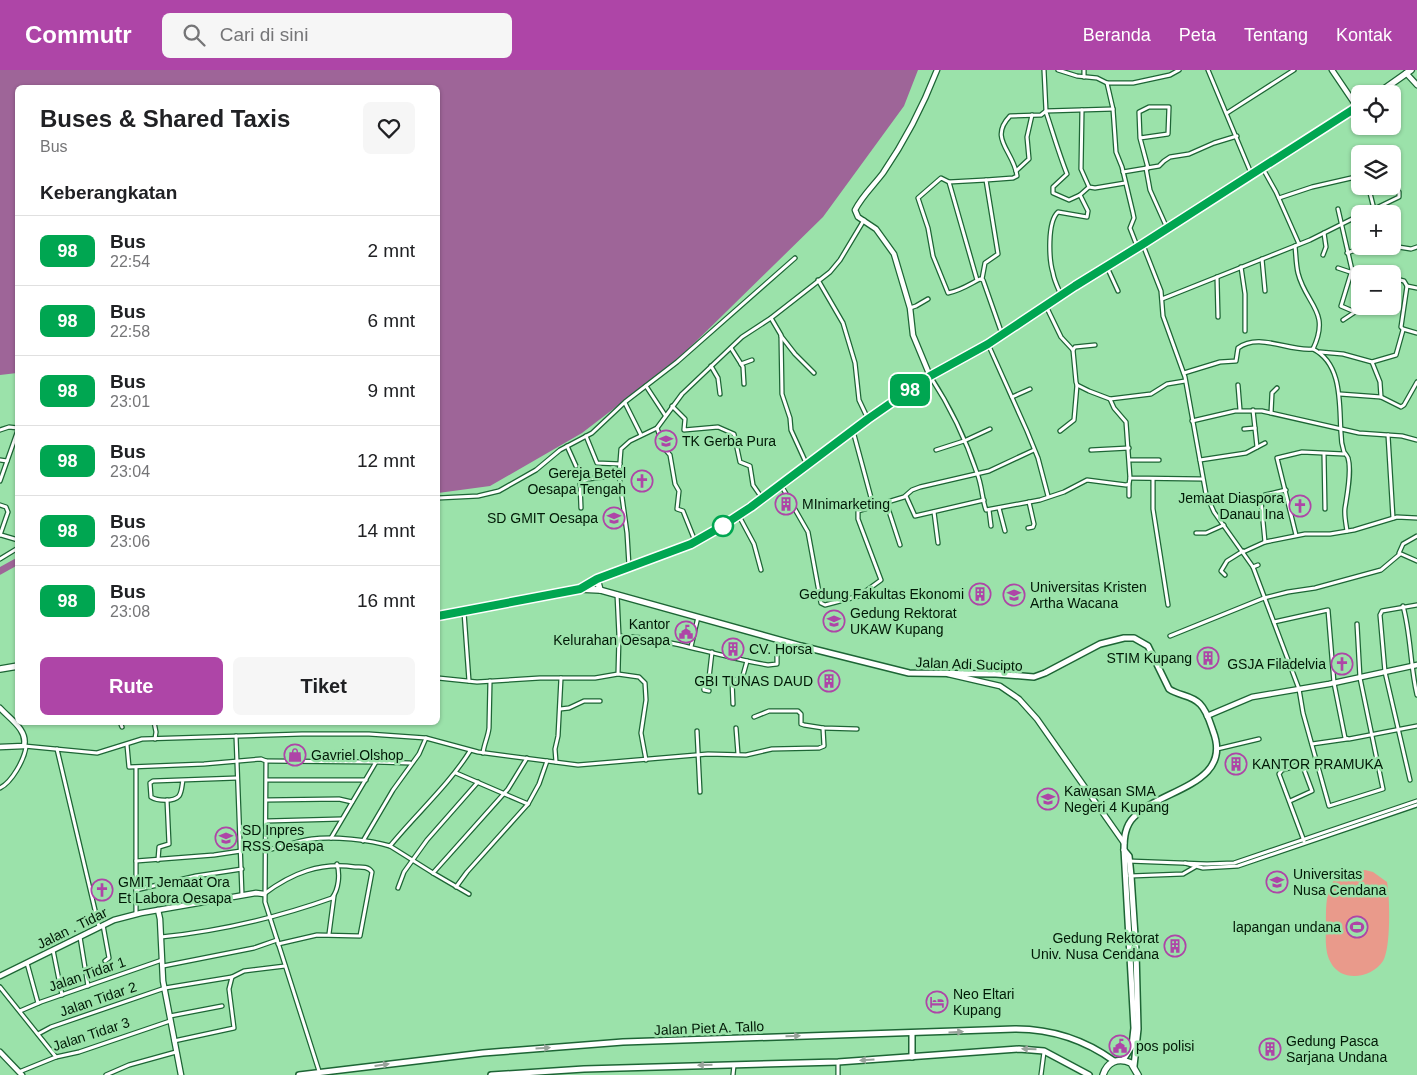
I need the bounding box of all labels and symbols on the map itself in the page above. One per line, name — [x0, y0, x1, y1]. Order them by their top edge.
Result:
line badge: 98 — [888, 374, 932, 406]
school or university icon: TK Gerba Pura — [654, 429, 678, 453]
place label: TK Gerba Pura — [682, 433, 776, 449]
place label: Gereja Betel Oesapa Tengah — [527, 465, 626, 497]
church icon: Gereja Betel Oesapa Tengah — [630, 469, 654, 493]
place label: Jemaat Diaspora Danau Ina — [1178, 490, 1284, 522]
building icon: MInimarketing — [774, 492, 798, 516]
church icon: Jemaat Diaspora Danau Ina — [1288, 494, 1312, 518]
place label: MInimarketing — [802, 496, 890, 512]
school or university icon: SD GMIT Oesapa — [602, 506, 626, 530]
place label: SD GMIT Oesapa — [487, 510, 598, 526]
unlabelled marker — [712, 515, 734, 537]
place label: Universitas Kristen Artha Wacana — [1030, 579, 1147, 611]
building icon: Gedung Fakultas Ekonomi — [968, 582, 992, 606]
school or university icon: Universitas Kristen Artha Wacana — [1002, 583, 1026, 607]
place label: Gedung Fakultas Ekonomi — [799, 586, 964, 602]
place label: Gedung Rektorat UKAW Kupang — [850, 605, 957, 637]
school or university icon: Gedung Rektorat UKAW Kupang — [822, 609, 846, 633]
place label: Kantor Kelurahan Oesapa — [553, 616, 670, 648]
public building icon: Kantor Kelurahan Oesapa — [674, 620, 698, 644]
building icon: CV. Horsa — [721, 637, 745, 661]
place label: CV. Horsa — [749, 641, 813, 657]
building icon: STIM Kupang — [1196, 646, 1220, 670]
place label: STIM Kupang — [1106, 650, 1192, 666]
church icon: GSJA Filadelvia — [1330, 652, 1354, 676]
street label: Jalan Adi Sucipto — [915, 654, 1023, 674]
place label: GSJA Filadelvia — [1227, 656, 1326, 672]
building icon: GBI TUNAS DAUD — [817, 669, 841, 693]
place label: GBI TUNAS DAUD — [694, 673, 813, 689]
shop icon: Gavriel Olshop — [283, 743, 307, 767]
place label: Gavriel Olshop — [311, 747, 404, 763]
building icon: KANTOR PRAMUKA — [1224, 752, 1248, 776]
place label: KANTOR PRAMUKA — [1252, 756, 1384, 772]
place label: Kawasan SMA Negeri 4 Kupang — [1064, 783, 1169, 815]
school or university icon: Kawasan SMA Negeri 4 Kupang — [1036, 787, 1060, 811]
place label: SD Inpres RSS Oesapa — [242, 822, 324, 854]
school or university icon: SD Inpres RSS Oesapa — [214, 826, 238, 850]
place label: Universitas Nusa Cendana — [1293, 866, 1387, 898]
school or university icon: Universitas Nusa Cendana — [1265, 870, 1289, 894]
place label: GMIT Jemaat Ora Et Labora Oesapa — [118, 874, 232, 906]
church icon: GMIT Jemaat Ora Et Labora Oesapa — [90, 878, 114, 902]
street label: Jalan . Tidar — [34, 904, 110, 952]
sports icon: lapangan undana — [1345, 915, 1369, 939]
place label: lapangan undana — [1233, 919, 1341, 935]
place label: Gedung Rektorat Univ. Nusa Cendana — [1031, 930, 1159, 962]
building icon: Gedung Rektorat Univ. Nusa Cendana — [1163, 934, 1187, 958]
street label: Jalan Tidar 1 — [46, 953, 128, 995]
street label: Jalan Tidar 2 — [57, 978, 139, 1020]
place label: Neo Eltari Kupang — [953, 986, 1014, 1018]
hotel icon: Neo Eltari Kupang — [925, 990, 949, 1014]
street label: Jalan Tidar 3 — [50, 1014, 132, 1054]
street label: Jalan Piet A. Tallo — [654, 1018, 765, 1038]
one-way arrow — [948, 1027, 964, 1035]
one-way arrow — [785, 1032, 801, 1040]
place label: Gedung Pasca Sarjana Undana — [1286, 1033, 1387, 1065]
public building icon: pos polisi — [1108, 1034, 1132, 1058]
building icon: Gedung Pasca Sarjana Undana — [1258, 1037, 1282, 1061]
place label: pos polisi — [1136, 1038, 1194, 1054]
one-way arrow — [536, 1044, 552, 1052]
one-way arrow — [1021, 1045, 1037, 1053]
one-way arrow — [859, 1057, 875, 1065]
one-way arrow — [374, 1061, 390, 1069]
one-way arrow — [697, 1061, 713, 1069]

